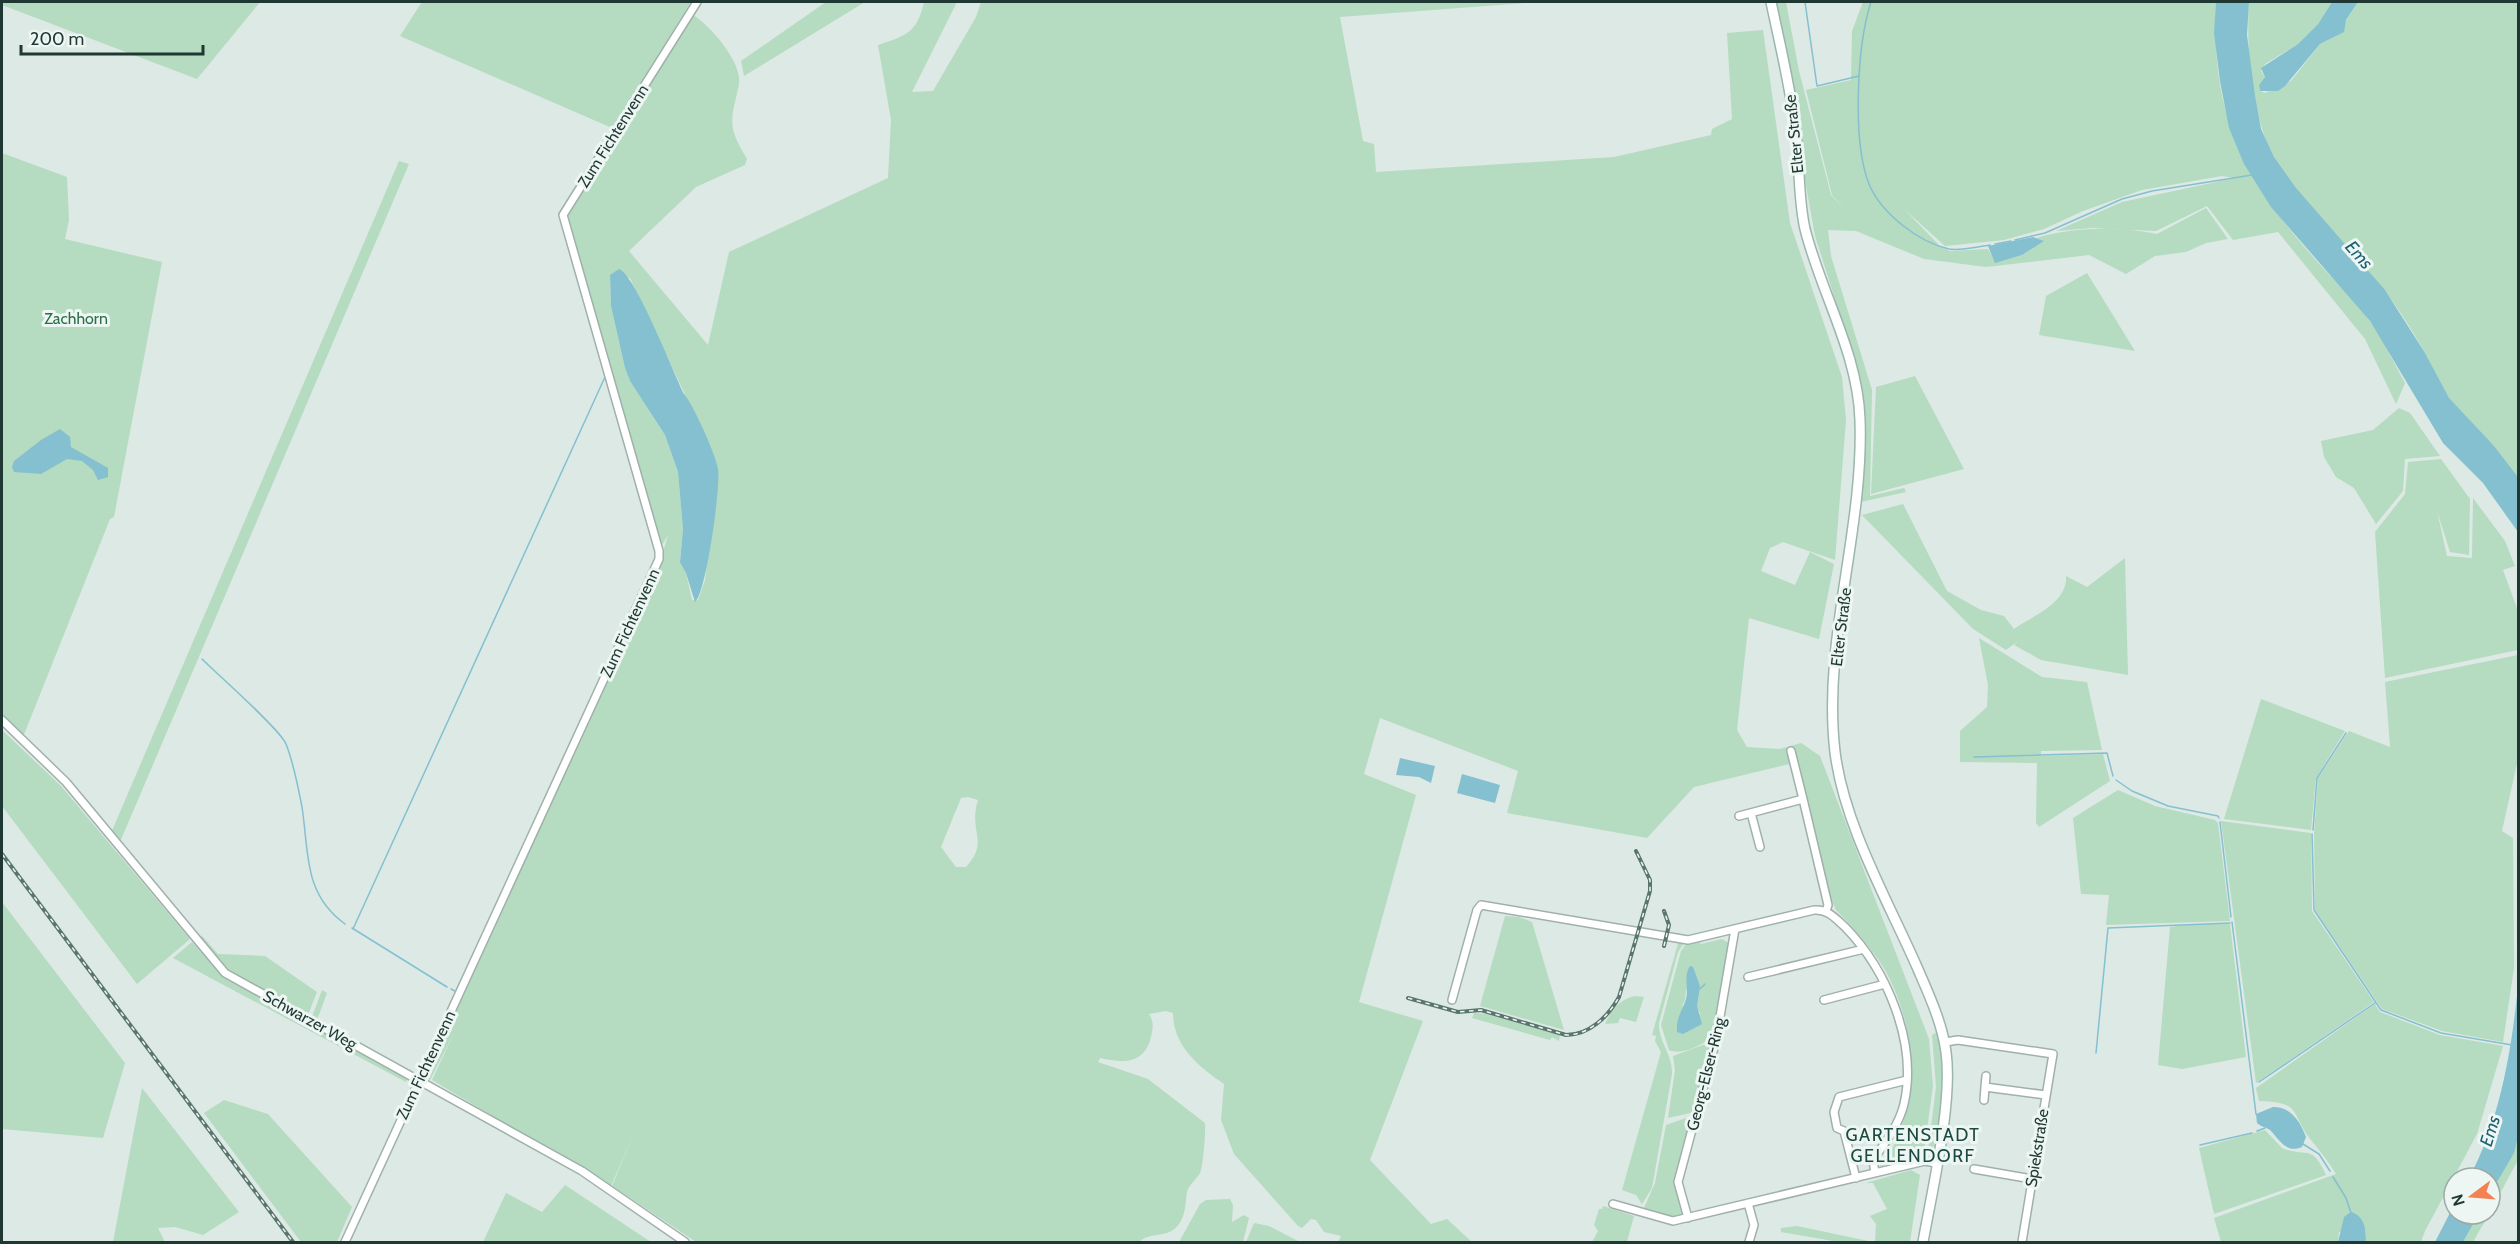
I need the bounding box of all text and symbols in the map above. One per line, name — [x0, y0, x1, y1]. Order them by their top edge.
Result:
scale bar — [21, 18, 202, 56]
text: 200 m — [30, 28, 84, 50]
street label: Zum Fichtenvenn — [574, 81, 652, 191]
street label: Elter Straße — [1780, 94, 1808, 174]
water label: Ems — [2341, 236, 2377, 274]
park label: Zachhorn — [44, 309, 108, 328]
street label: Zum Fichtenvenn — [596, 566, 664, 680]
street label: Elter Straße — [1827, 587, 1855, 667]
street label: Schwarzer Weg — [260, 986, 361, 1054]
street label: Zum Fichtenvenn — [392, 1008, 460, 1122]
street label: Georg-Elser-Ring — [1683, 1014, 1730, 1133]
street label: Spiekstraße — [2021, 1108, 2053, 1188]
water label: Ems — [2475, 1113, 2505, 1149]
district label: GARTENSTADT GELLENDORF — [1846, 1124, 1980, 1167]
north arrow — [2442, 1166, 2502, 1226]
text: N — [2447, 1192, 2469, 1208]

